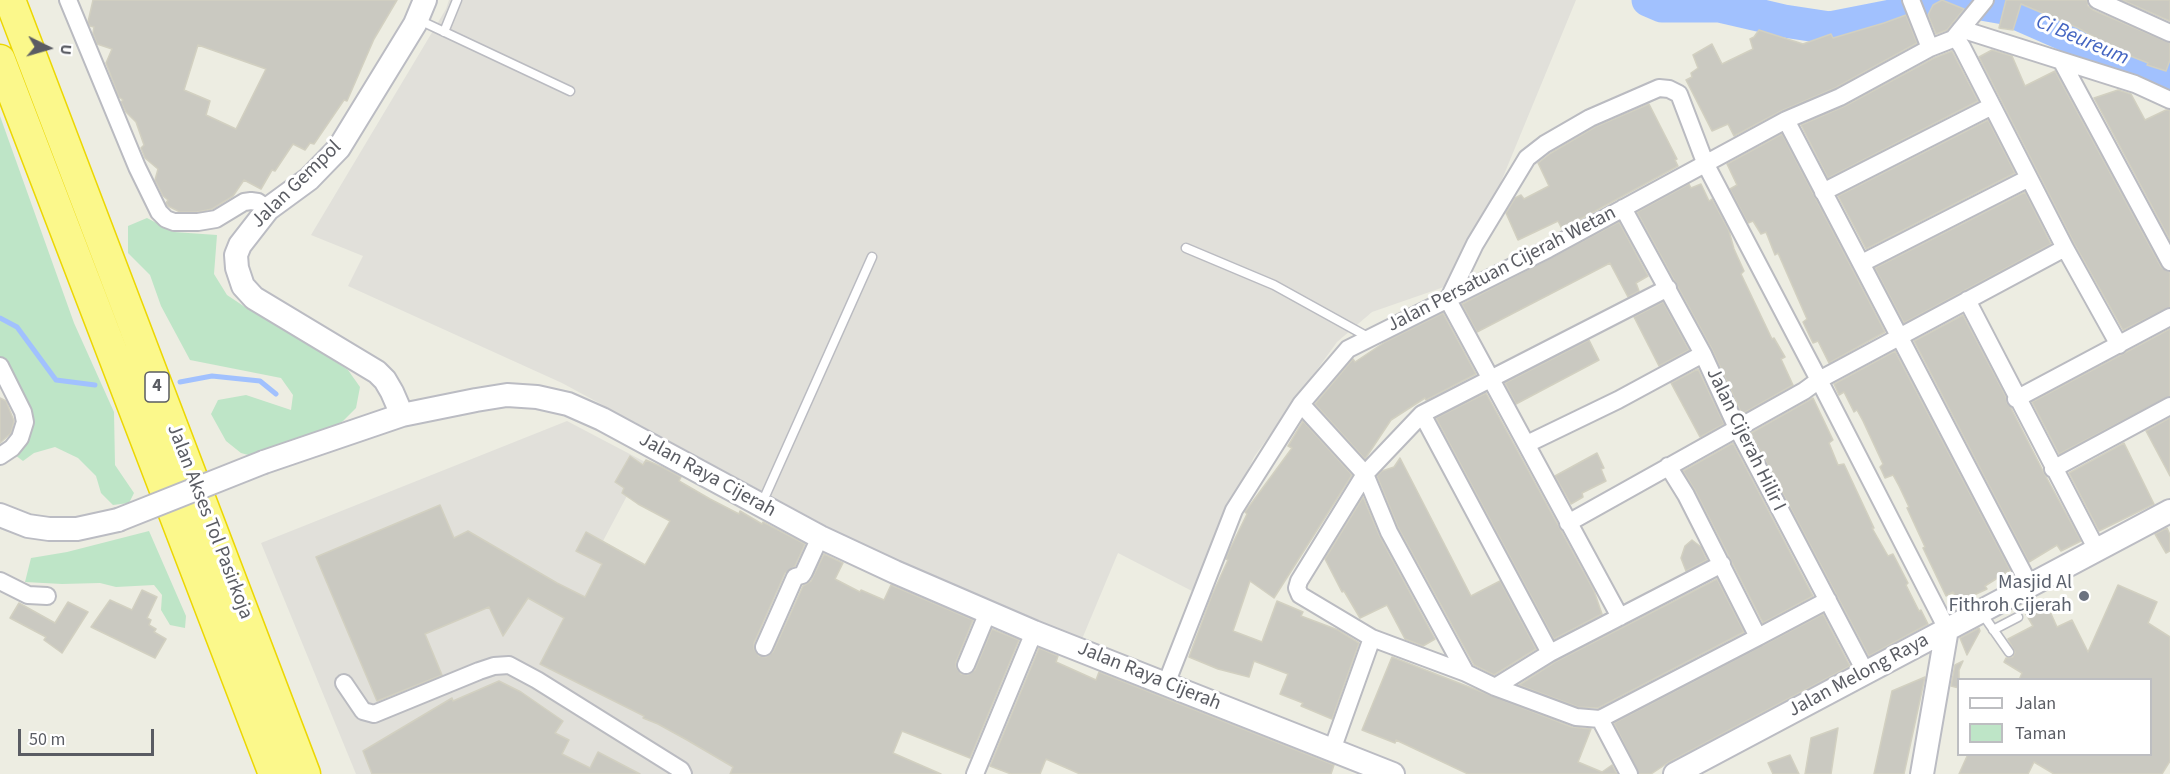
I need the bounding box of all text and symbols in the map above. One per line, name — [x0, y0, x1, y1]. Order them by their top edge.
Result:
water label: Ci Beureum — [2032, 10, 2132, 72]
north arrow — [18, 18, 78, 78]
text: U — [55, 43, 77, 56]
street label: Jalan Gempol — [247, 136, 347, 234]
street label: Jalan Persatuan Cijerah Wetan — [1384, 202, 1620, 338]
street label: Jalan Cijerah Hilir I — [1700, 364, 1790, 516]
road number: 4 — [145, 372, 169, 402]
street label: Jalan Akses Tol Pasirkoja — [161, 421, 257, 623]
street label: Jalan Raya Cijerah — [634, 428, 780, 524]
place label: Masjid Al Fithroh Cijerah — [1948, 572, 2072, 619]
marker: Masjid Al Fithroh Cijerah — [2077, 589, 2091, 603]
street label: Jalan Melong Raya — [1785, 629, 1933, 723]
street label: Jalan Raya Cijerah — [1074, 637, 1224, 717]
legend — [1957, 678, 2152, 756]
text: Jalan — [2015, 691, 2056, 716]
scale bar — [21, 717, 158, 755]
text: Taman — [2015, 721, 2066, 746]
text: 50 m — [29, 727, 65, 752]

